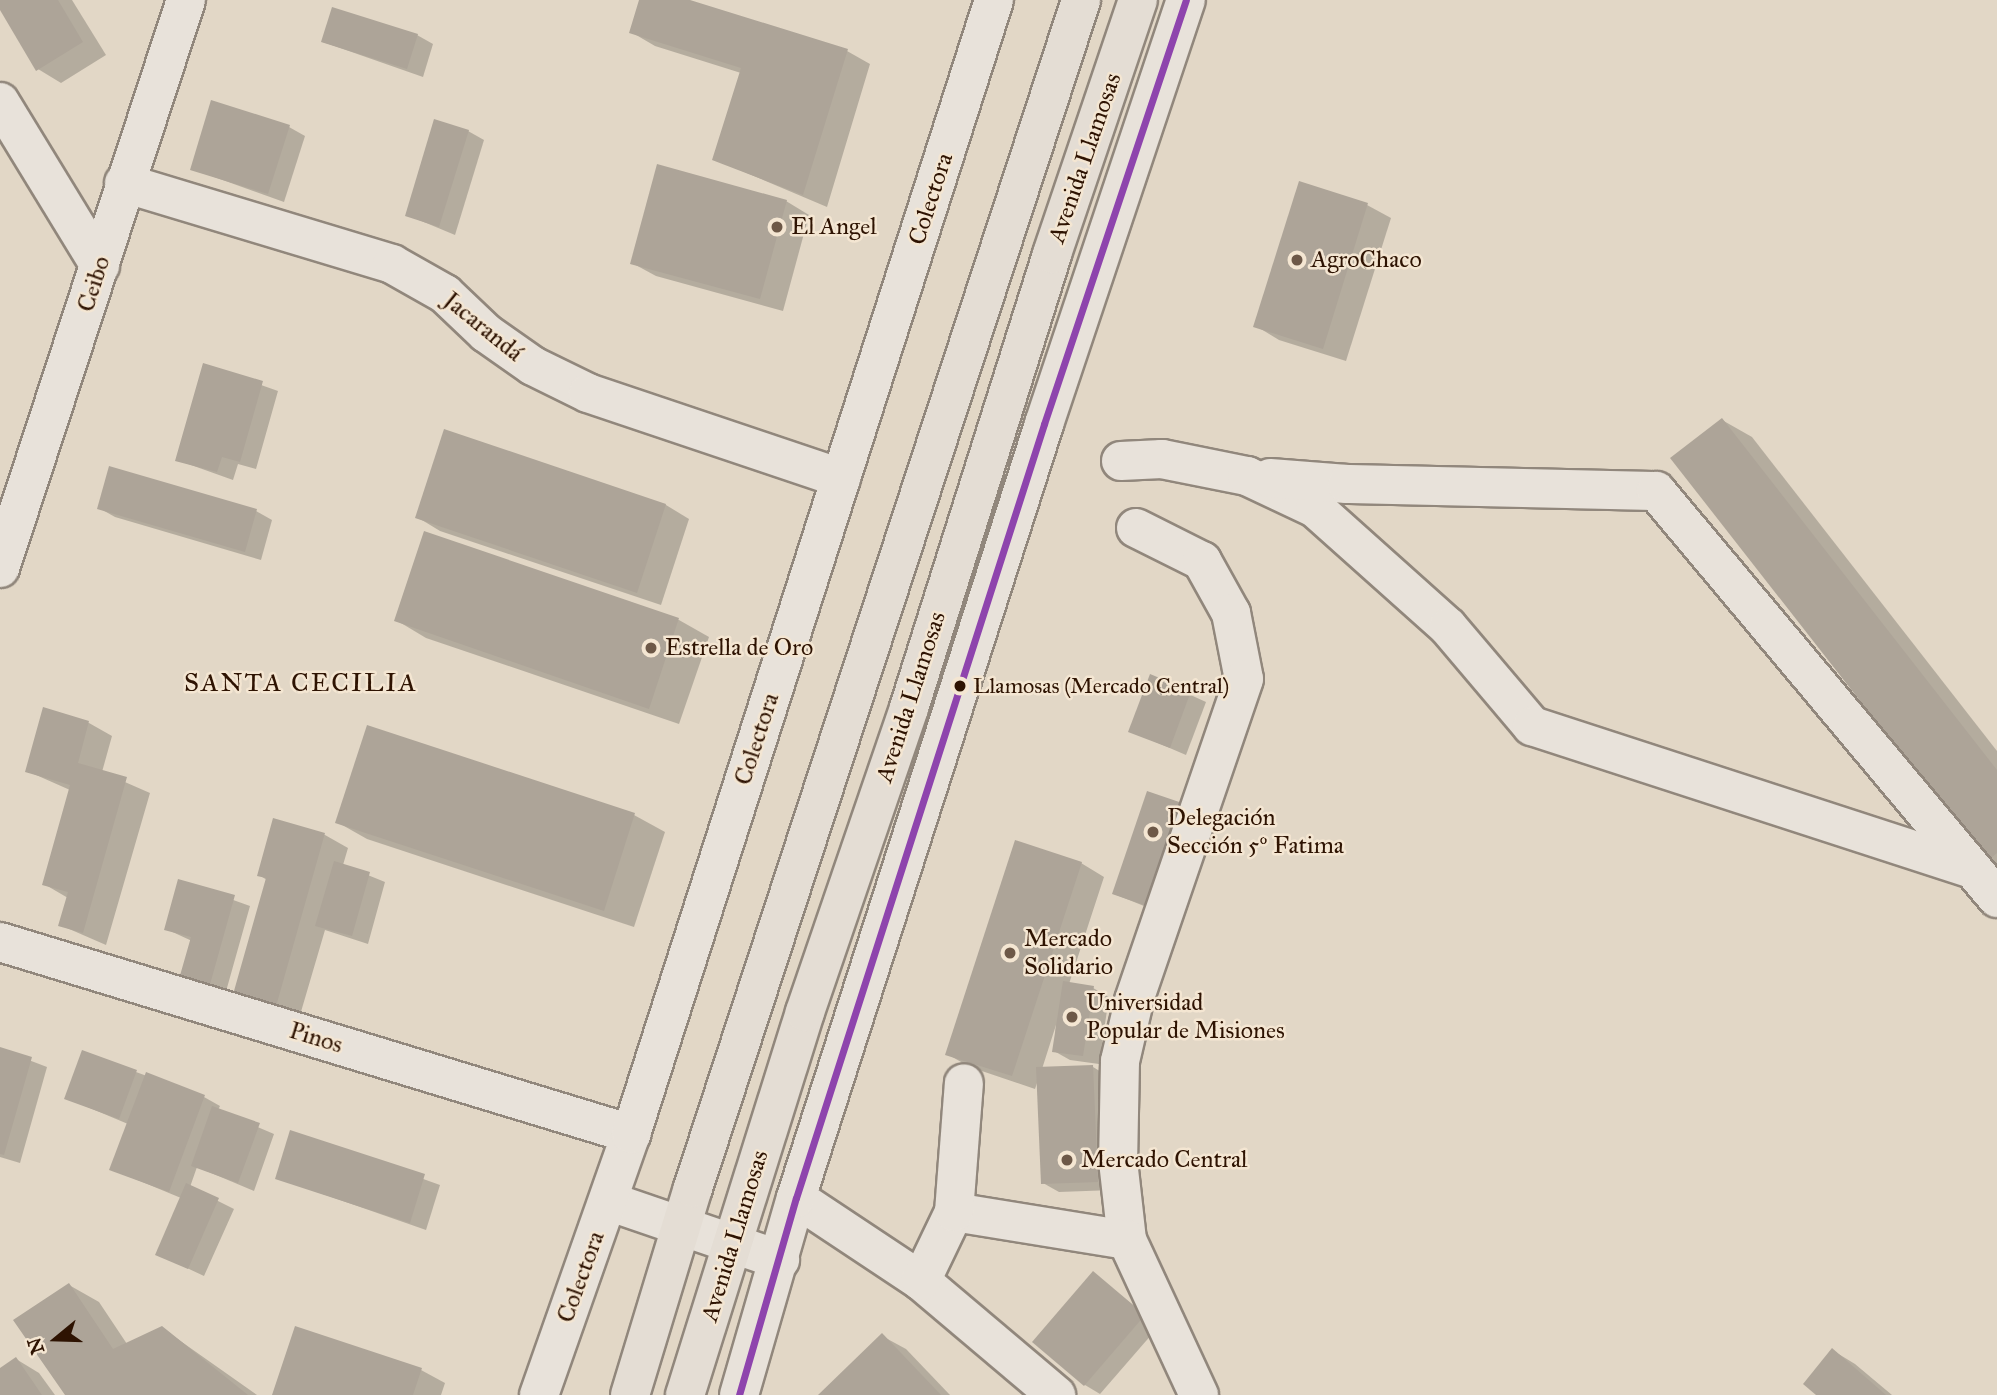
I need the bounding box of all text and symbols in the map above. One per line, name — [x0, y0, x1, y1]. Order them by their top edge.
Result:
street label: Avenida Llamosas — [1042, 69, 1128, 247]
street label: Colectora — [903, 149, 959, 249]
place label: El Angel — [791, 213, 877, 241]
marker: El Angel — [769, 219, 785, 235]
place label: AgroChaco — [1311, 246, 1422, 274]
marker: AgroChaco — [1289, 252, 1305, 268]
street label: Ceibo — [72, 253, 116, 315]
street label: Jacarandá — [437, 286, 529, 368]
street label: Avenida Llamosas — [870, 608, 952, 786]
place label: Estrella de Oro — [665, 634, 813, 662]
marker: Estrella de Oro — [643, 640, 659, 656]
district label: SANTA CECILIA — [186, 667, 416, 699]
place label: Llamosas (Mercado Central) — [973, 673, 1229, 699]
marker: Llamosas (Mercado Central) — [953, 679, 967, 693]
street label: Colectora — [729, 689, 785, 789]
place label: Delegación Sección 5º Fatima — [1167, 804, 1344, 860]
marker: Delegación Sección 5º Fatima — [1145, 824, 1161, 840]
place label: Mercado Solidario — [1024, 925, 1113, 981]
marker: Mercado Solidario — [1002, 945, 1018, 961]
place label: Universidad Popular de Misiones — [1086, 989, 1285, 1045]
marker: Universidad Popular de Misiones — [1064, 1009, 1080, 1025]
street label: Pinos — [286, 1016, 346, 1060]
place label: Mercado Central — [1081, 1146, 1248, 1174]
street label: Avenida Llamosas — [695, 1147, 775, 1325]
marker: Mercado Central — [1059, 1152, 1075, 1168]
street label: Colectora — [551, 1227, 611, 1327]
north arrow — [21, 1304, 91, 1374]
text: N — [22, 1335, 49, 1357]

